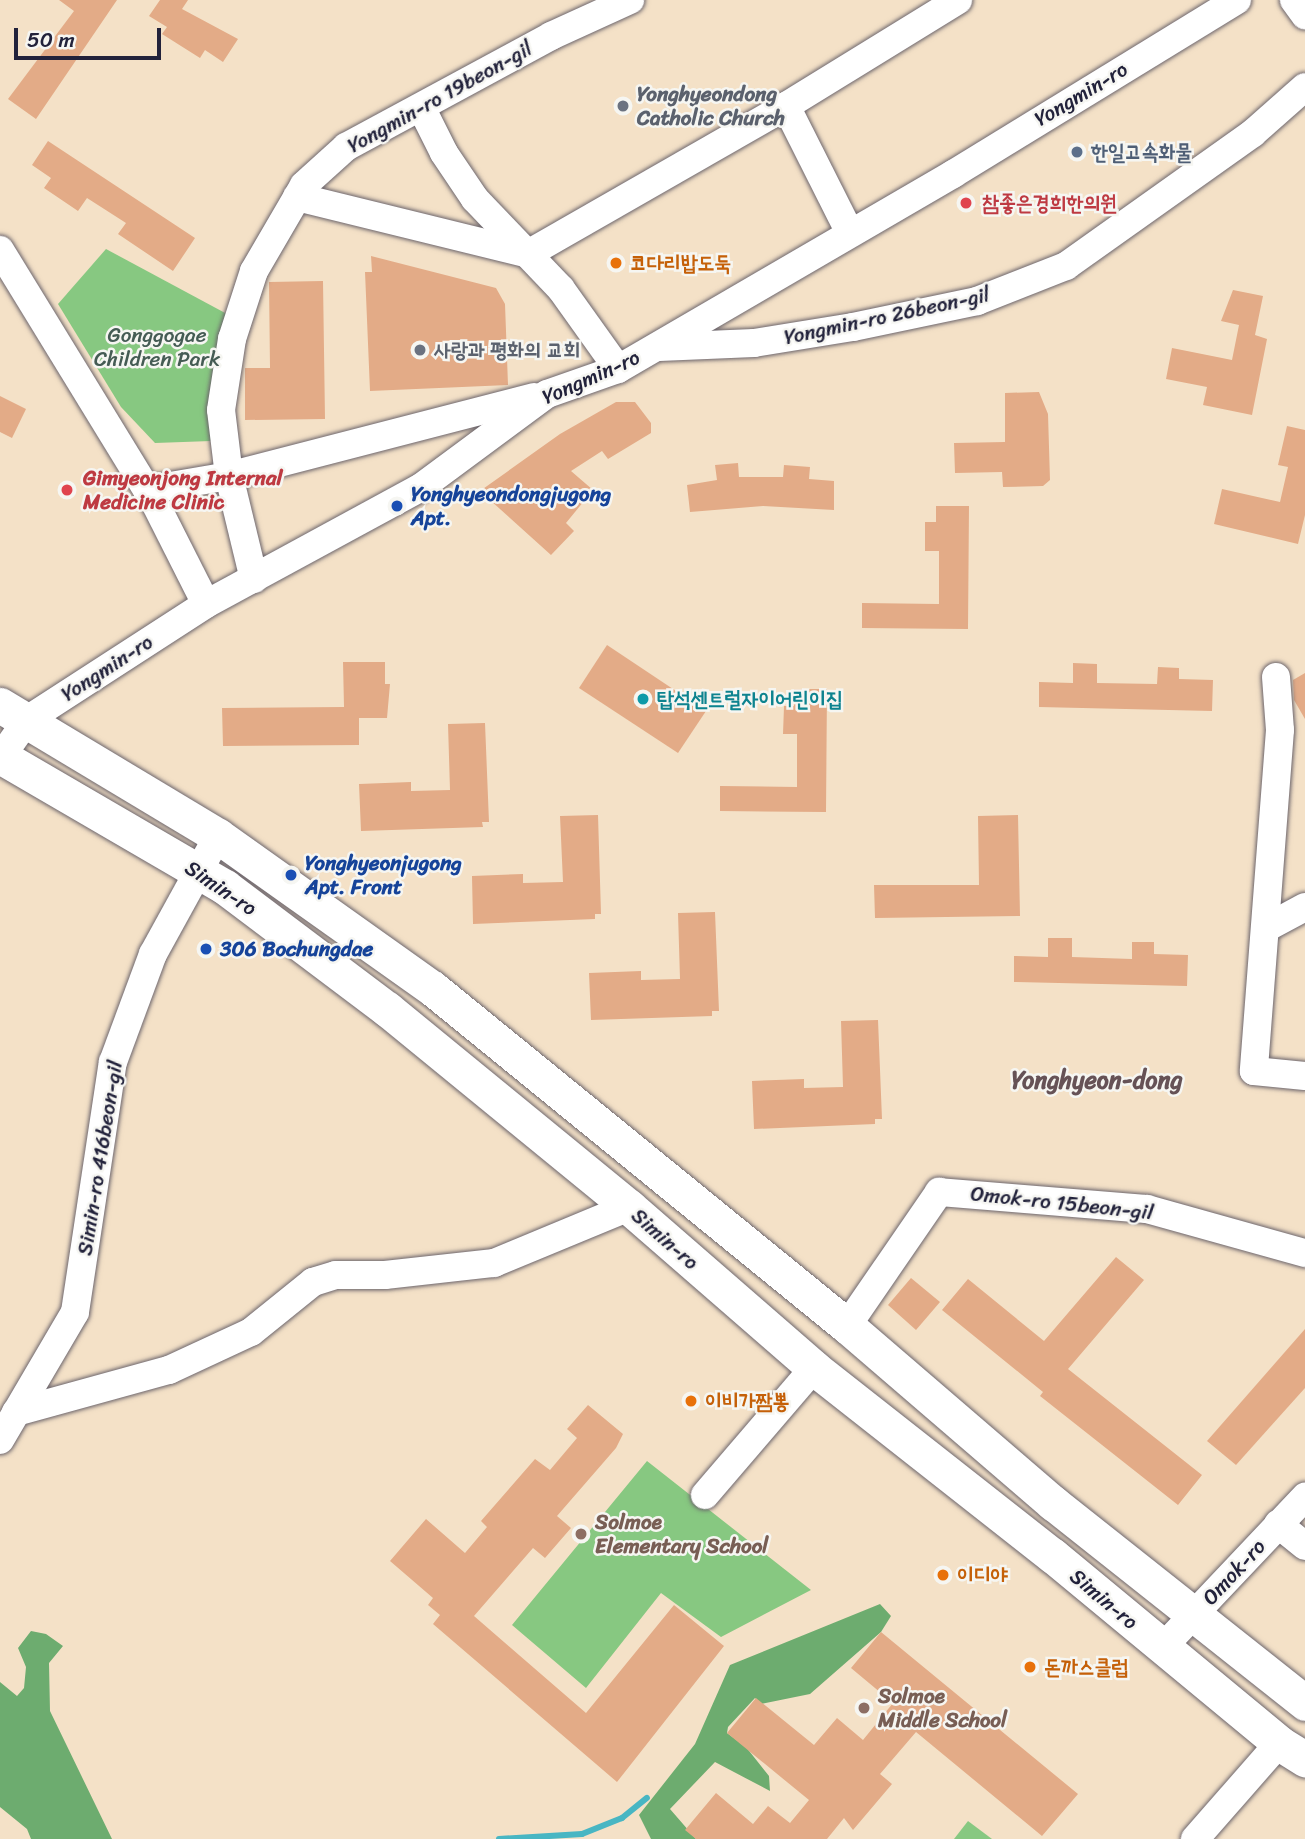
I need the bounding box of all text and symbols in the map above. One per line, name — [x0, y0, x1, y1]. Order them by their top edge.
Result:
scale bar — [18, 14, 164, 58]
text: 50 m — [27, 21, 75, 59]
street label: Yongmin-ro 19beon-gil — [343, 36, 537, 158]
street label: Yongmin-ro — [1030, 56, 1132, 132]
place label: Yonghyeondong Catholic Church — [637, 81, 785, 131]
marker: Yonghyeondong Catholic Church — [615, 98, 631, 114]
place label: 한일고속화물 — [1091, 139, 1192, 165]
marker: 한일고속화물 — [1069, 144, 1085, 160]
place label: 참좋은경희한의원 — [982, 190, 1117, 216]
marker: 참좋은경희한의원 — [956, 193, 976, 213]
place label: 코다리밥도둑 — [630, 250, 731, 276]
marker: 코다리밥도둑 — [608, 255, 624, 271]
street label: Yongmin-ro 26beon-gil — [782, 282, 992, 350]
park label: Gonggogae Children Park — [94, 322, 220, 372]
place label: 사랑과 평화의 교회 — [434, 337, 580, 363]
marker: 사랑과 평화의 교회 — [412, 342, 428, 358]
street label: Yongmin-ro — [538, 344, 644, 410]
place label: Gimyeonjong Internal Medicine Clinic — [83, 465, 282, 515]
marker: Gimyeonjong Internal Medicine Clinic — [57, 480, 77, 500]
place label: Yonghyeondongjugong Apt. — [411, 481, 611, 531]
marker: Yonghyeondongjugong Apt. — [389, 498, 405, 514]
street label: Yongmin-ro — [57, 629, 157, 707]
place label: 탑석센트럴자이어린이집 — [657, 686, 843, 712]
marker: 탑석센트럴자이어린이집 — [635, 691, 651, 707]
place label: Yonghyeonjugong Apt. Front — [305, 850, 462, 900]
street label: Simin-ro — [180, 855, 262, 921]
marker: Yonghyeonjugong Apt. Front — [283, 867, 299, 883]
place label: 306 Bochungdae — [220, 936, 373, 962]
marker: 306 Bochungdae — [198, 941, 214, 957]
street label: Simin-ro 416beon-gil — [72, 1059, 128, 1257]
district label: Yonghyeon-dong — [1011, 1067, 1183, 1095]
street label: Omok-ro 15beon-gil — [969, 1181, 1155, 1225]
street label: Simin-ro — [626, 1203, 704, 1275]
place label: 이비가짬뽕 — [705, 1388, 789, 1414]
marker: 이비가짬뽕 — [683, 1393, 699, 1409]
place label: Solmoe Elementary School — [595, 1509, 768, 1559]
marker: Solmoe Elementary School — [573, 1526, 589, 1542]
street label: Omok-ro — [1197, 1534, 1271, 1610]
place label: 이디야 — [957, 1562, 1008, 1588]
street label: Simin-ro — [1065, 1563, 1143, 1635]
marker: 이디야 — [935, 1567, 951, 1583]
place label: 돈까스클럽 — [1044, 1654, 1128, 1680]
marker: 돈까스클럽 — [1022, 1659, 1038, 1675]
place label: Solmoe Middle School — [878, 1683, 1007, 1733]
marker: Solmoe Middle School — [856, 1700, 872, 1716]

